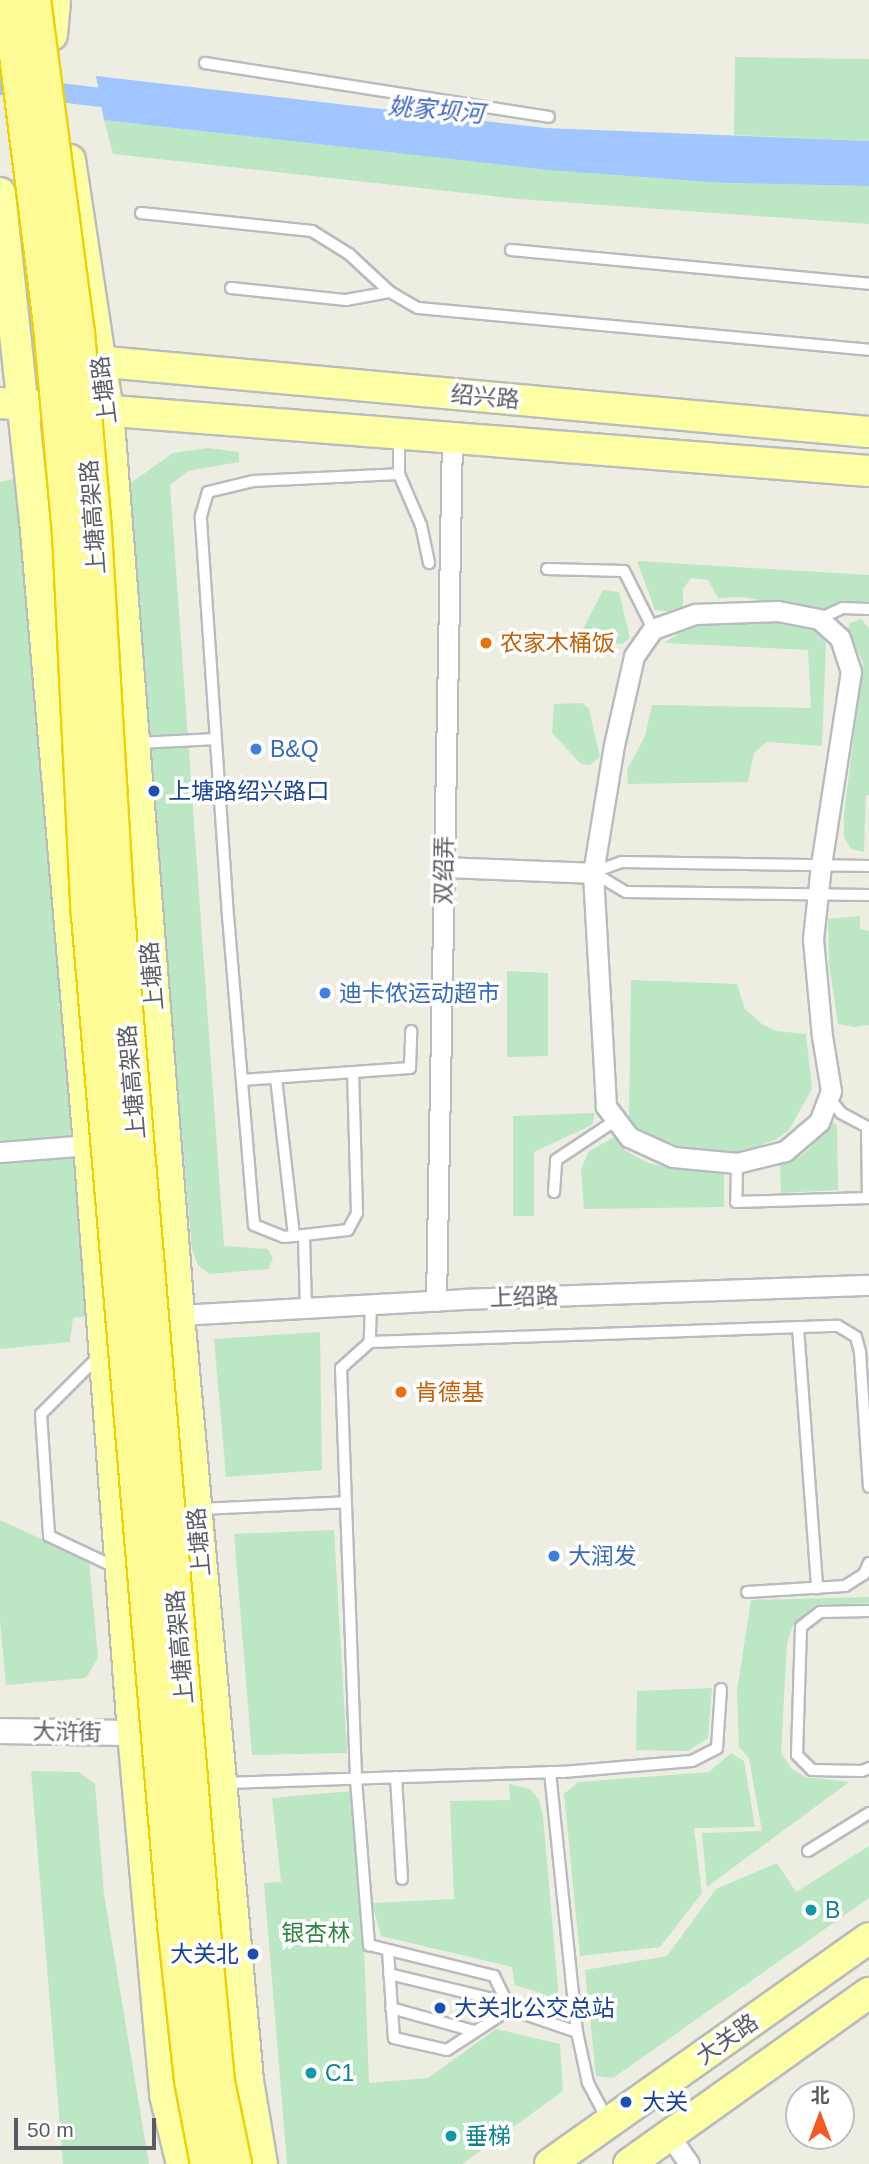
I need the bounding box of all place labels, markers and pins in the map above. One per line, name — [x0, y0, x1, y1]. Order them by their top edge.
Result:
place label: 农家木桶饭 — [500, 629, 615, 657]
marker: 农家木桶饭 — [478, 635, 494, 651]
place label: B&Q — [270, 735, 319, 763]
marker: B&Q — [248, 741, 264, 757]
place label: 上塘路绍兴路口 — [168, 777, 329, 805]
marker: 上塘路绍兴路口 — [146, 783, 162, 799]
place label: 迪卡侬运动超市 — [339, 979, 500, 1007]
marker: 迪卡侬运动超市 — [317, 985, 333, 1001]
place label: 肯德基 — [415, 1378, 484, 1406]
marker: 肯德基 — [393, 1384, 409, 1400]
place label: 大润发 — [568, 1542, 637, 1570]
marker: 大润发 — [546, 1548, 562, 1564]
place label: B — [825, 1896, 840, 1924]
marker: B — [803, 1902, 819, 1918]
place label: 大关北 — [170, 1940, 239, 1968]
marker: 大关北 — [245, 1946, 261, 1962]
place label: 大关北公交总站 — [454, 1994, 615, 2022]
marker: 大关北公交总站 — [432, 2000, 448, 2016]
place label: C1 — [325, 2059, 354, 2087]
marker: C1 — [303, 2065, 319, 2081]
place label: 大关 — [642, 2088, 688, 2116]
marker: 大关 — [616, 2092, 636, 2112]
place label: 垂梯 — [465, 2122, 511, 2150]
marker: 垂梯 — [443, 2128, 459, 2144]

